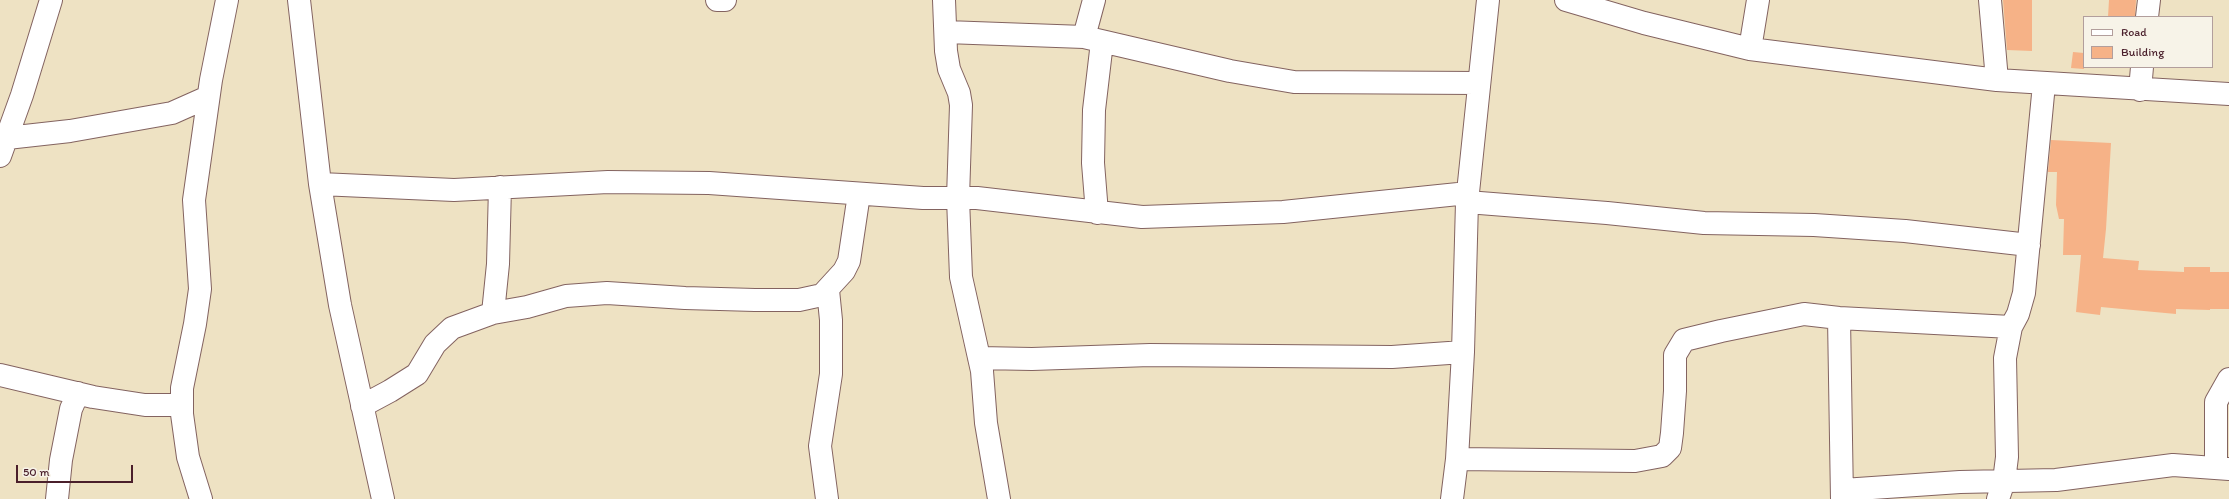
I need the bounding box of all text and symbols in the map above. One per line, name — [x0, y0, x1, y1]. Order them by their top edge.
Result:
legend — [2083, 16, 2213, 68]
text: Road — [2121, 25, 2147, 39]
text: Building — [2121, 45, 2164, 59]
scale bar — [18, 457, 135, 483]
text: 50 m — [23, 465, 49, 479]

